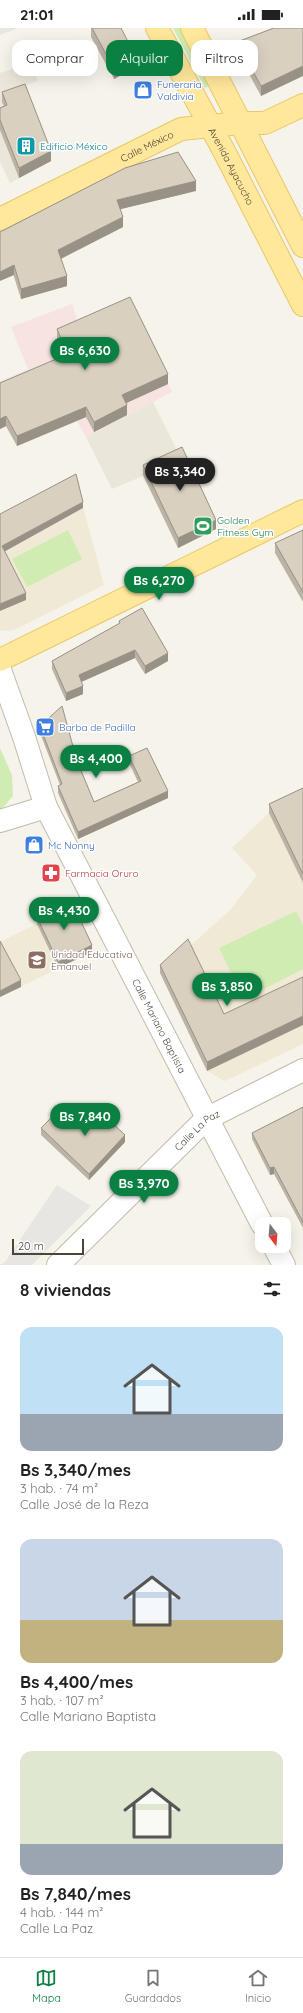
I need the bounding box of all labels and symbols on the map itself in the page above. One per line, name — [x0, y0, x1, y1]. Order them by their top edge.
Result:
place label: Funeraria Valdivia — [157, 78, 201, 103]
shop icon: Funeraria Valdivia — [132, 79, 154, 101]
street label: Avenida Ayacucho — [205, 125, 257, 207]
street label: Calle México — [118, 128, 176, 165]
building icon: Edificio México — [15, 135, 37, 157]
place label: Edificio México — [40, 140, 108, 153]
pin: Bs 6,630 — [44, 337, 126, 371]
pin: Bs 3,340 — [139, 458, 221, 492]
place label: Golden Fitness Gym — [217, 514, 273, 539]
sports icon: Golden Fitness Gym — [192, 515, 214, 537]
pin: Bs 6,270 — [118, 567, 200, 601]
supermarket icon: Barba de Padilla — [34, 716, 56, 738]
place label: Barba de Padilla — [59, 721, 136, 734]
pin: Bs 4,400 — [55, 745, 137, 779]
shop icon: Mc Nonny — [23, 834, 45, 856]
place label: Mc Nonny — [48, 839, 95, 852]
pharmacy icon: Farmacia Oruro — [40, 862, 62, 884]
place label: Farmacia Oruro — [65, 867, 139, 880]
pin: Bs 4,430 — [23, 897, 105, 931]
place label: Unidad Educativa Emanuel — [51, 948, 133, 973]
school or university icon: Unidad Educativa Emanuel — [26, 949, 48, 971]
pin: Bs 3,850 — [186, 973, 268, 1007]
street label: Calle Mariano Baptista — [129, 977, 189, 1076]
pin: Bs 7,840 — [44, 1103, 126, 1137]
street label: Calle La Paz — [172, 1107, 222, 1154]
pin: Bs 3,970 — [103, 1170, 185, 1204]
north arrow — [255, 1217, 291, 1253]
scale bar — [12, 1237, 84, 1256]

